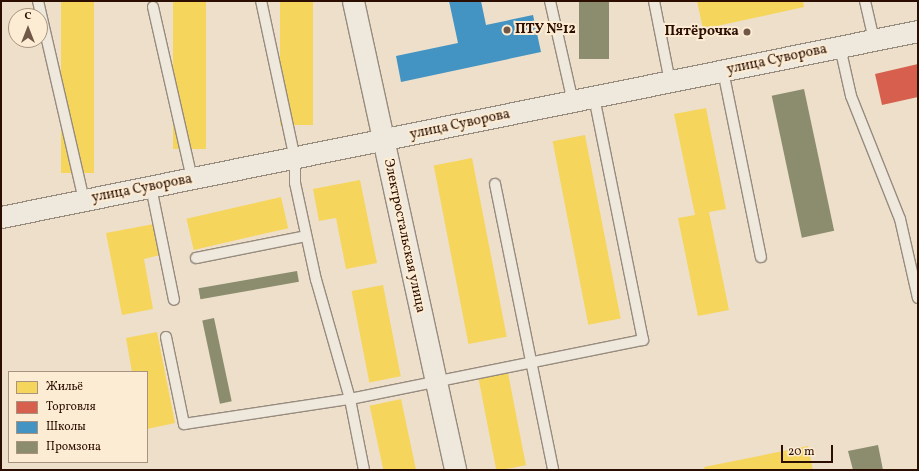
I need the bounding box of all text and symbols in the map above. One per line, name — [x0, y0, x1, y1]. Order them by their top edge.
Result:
north arrow — [8, 8, 48, 48]
text: С — [24, 9, 32, 24]
place label: ПТУ №12 — [515, 22, 576, 38]
place label: Пятёрочка — [664, 24, 739, 40]
marker: ПТУ №12 — [502, 25, 512, 35]
marker: Пятёрочка — [742, 27, 752, 37]
street label: улица Суворова — [725, 41, 829, 79]
street label: улица Суворова — [408, 106, 512, 144]
street label: Электростальская улица — [379, 157, 429, 315]
street label: улица Суворова — [90, 171, 194, 207]
legend — [8, 371, 148, 463]
text: Жильё — [46, 379, 83, 395]
text: Торговля — [46, 399, 96, 415]
text: Школы — [46, 419, 86, 435]
scale bar — [783, 437, 835, 463]
text: Промзона — [46, 439, 101, 455]
text: 20 m — [788, 444, 815, 460]

